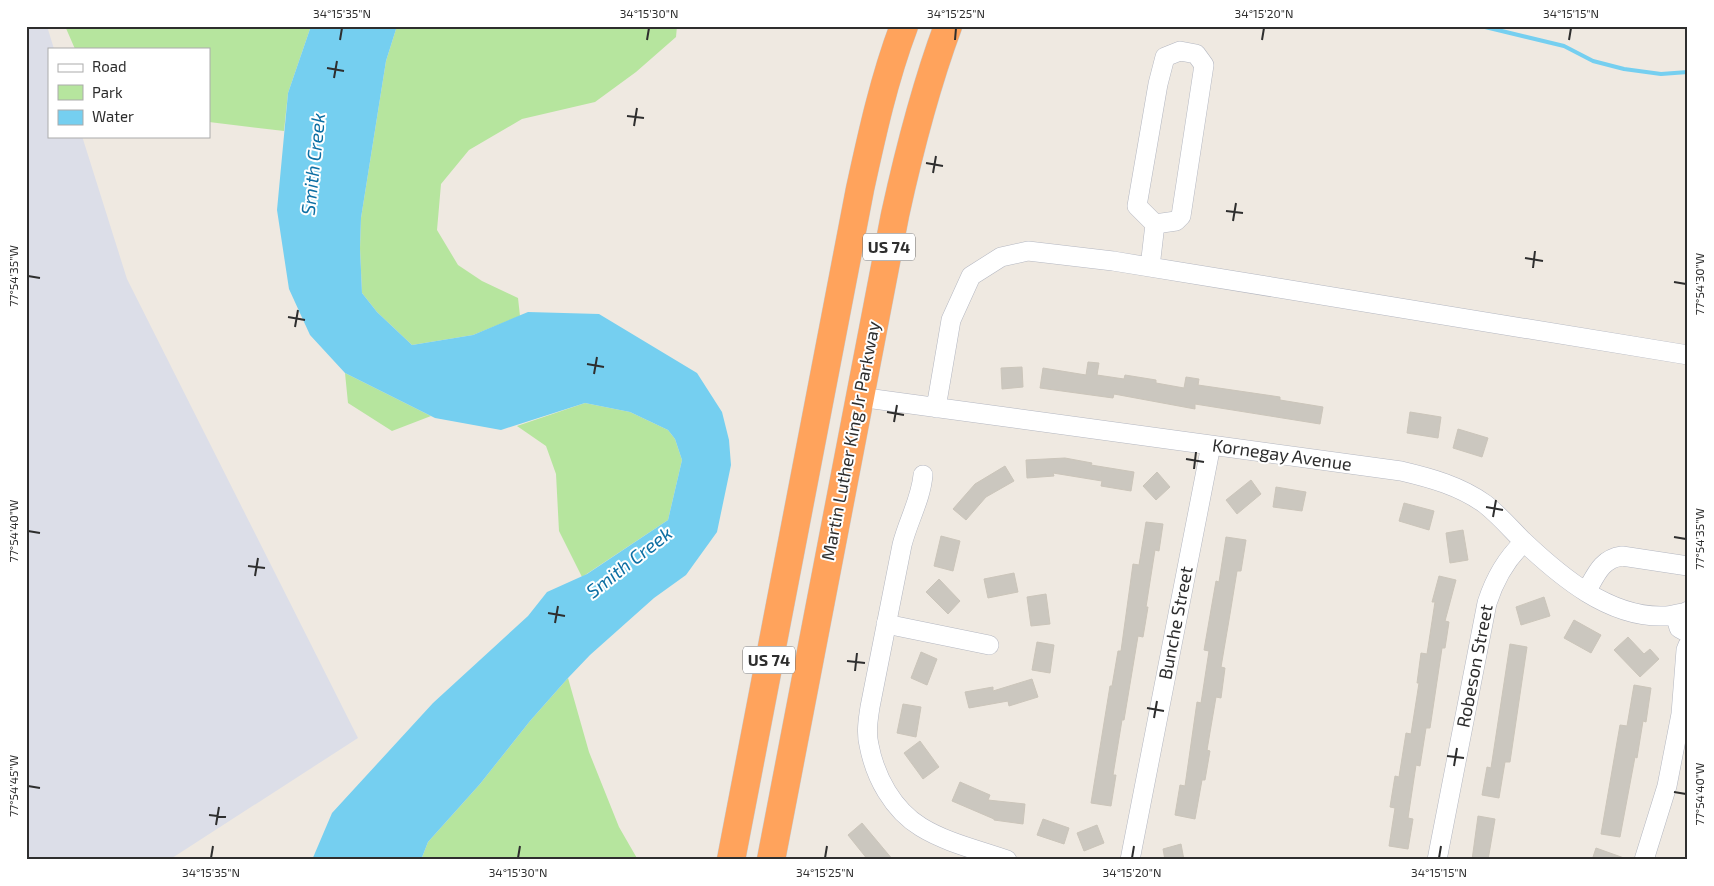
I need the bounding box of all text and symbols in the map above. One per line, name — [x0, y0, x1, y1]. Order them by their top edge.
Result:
text: 34°15'35"N — [313, 6, 371, 20]
text: 34°15'30"N — [620, 6, 678, 20]
text: 34°15'25"N — [927, 6, 985, 20]
text: 34°15'20"N — [1235, 6, 1293, 20]
text: 34°15'15"N — [1543, 6, 1599, 20]
legend — [48, 48, 210, 138]
text: Road — [92, 57, 127, 75]
text: Park — [92, 83, 123, 101]
text: Water — [92, 107, 134, 125]
water label: Smith Creek — [296, 112, 329, 216]
road number: US 74 — [863, 233, 915, 260]
text: 77°54'35"W — [6, 245, 20, 307]
text: 77°54'30"W — [1692, 253, 1706, 315]
street label: Martin Luther King Jr Parkway — [816, 319, 884, 562]
street label: Kornegay Avenue — [1211, 433, 1353, 475]
text: 77°54'40"W — [6, 500, 20, 562]
text: 77°54'35"W — [1692, 508, 1706, 570]
water label: Smith Creek — [581, 521, 676, 602]
street label: Bunche Street — [1153, 564, 1197, 681]
street label: Robeson Street — [1451, 602, 1497, 729]
road number: US 74 — [743, 646, 795, 674]
text: 77°54'45"W — [6, 755, 20, 817]
text: 77°54'40"W — [1692, 763, 1706, 825]
text: 34°15'35"N — [182, 865, 240, 879]
text: 34°15'30"N — [489, 865, 547, 879]
text: 34°15'25"N — [796, 865, 854, 879]
text: 34°15'20"N — [1103, 865, 1161, 879]
text: 34°15'15"N — [1411, 865, 1467, 879]

